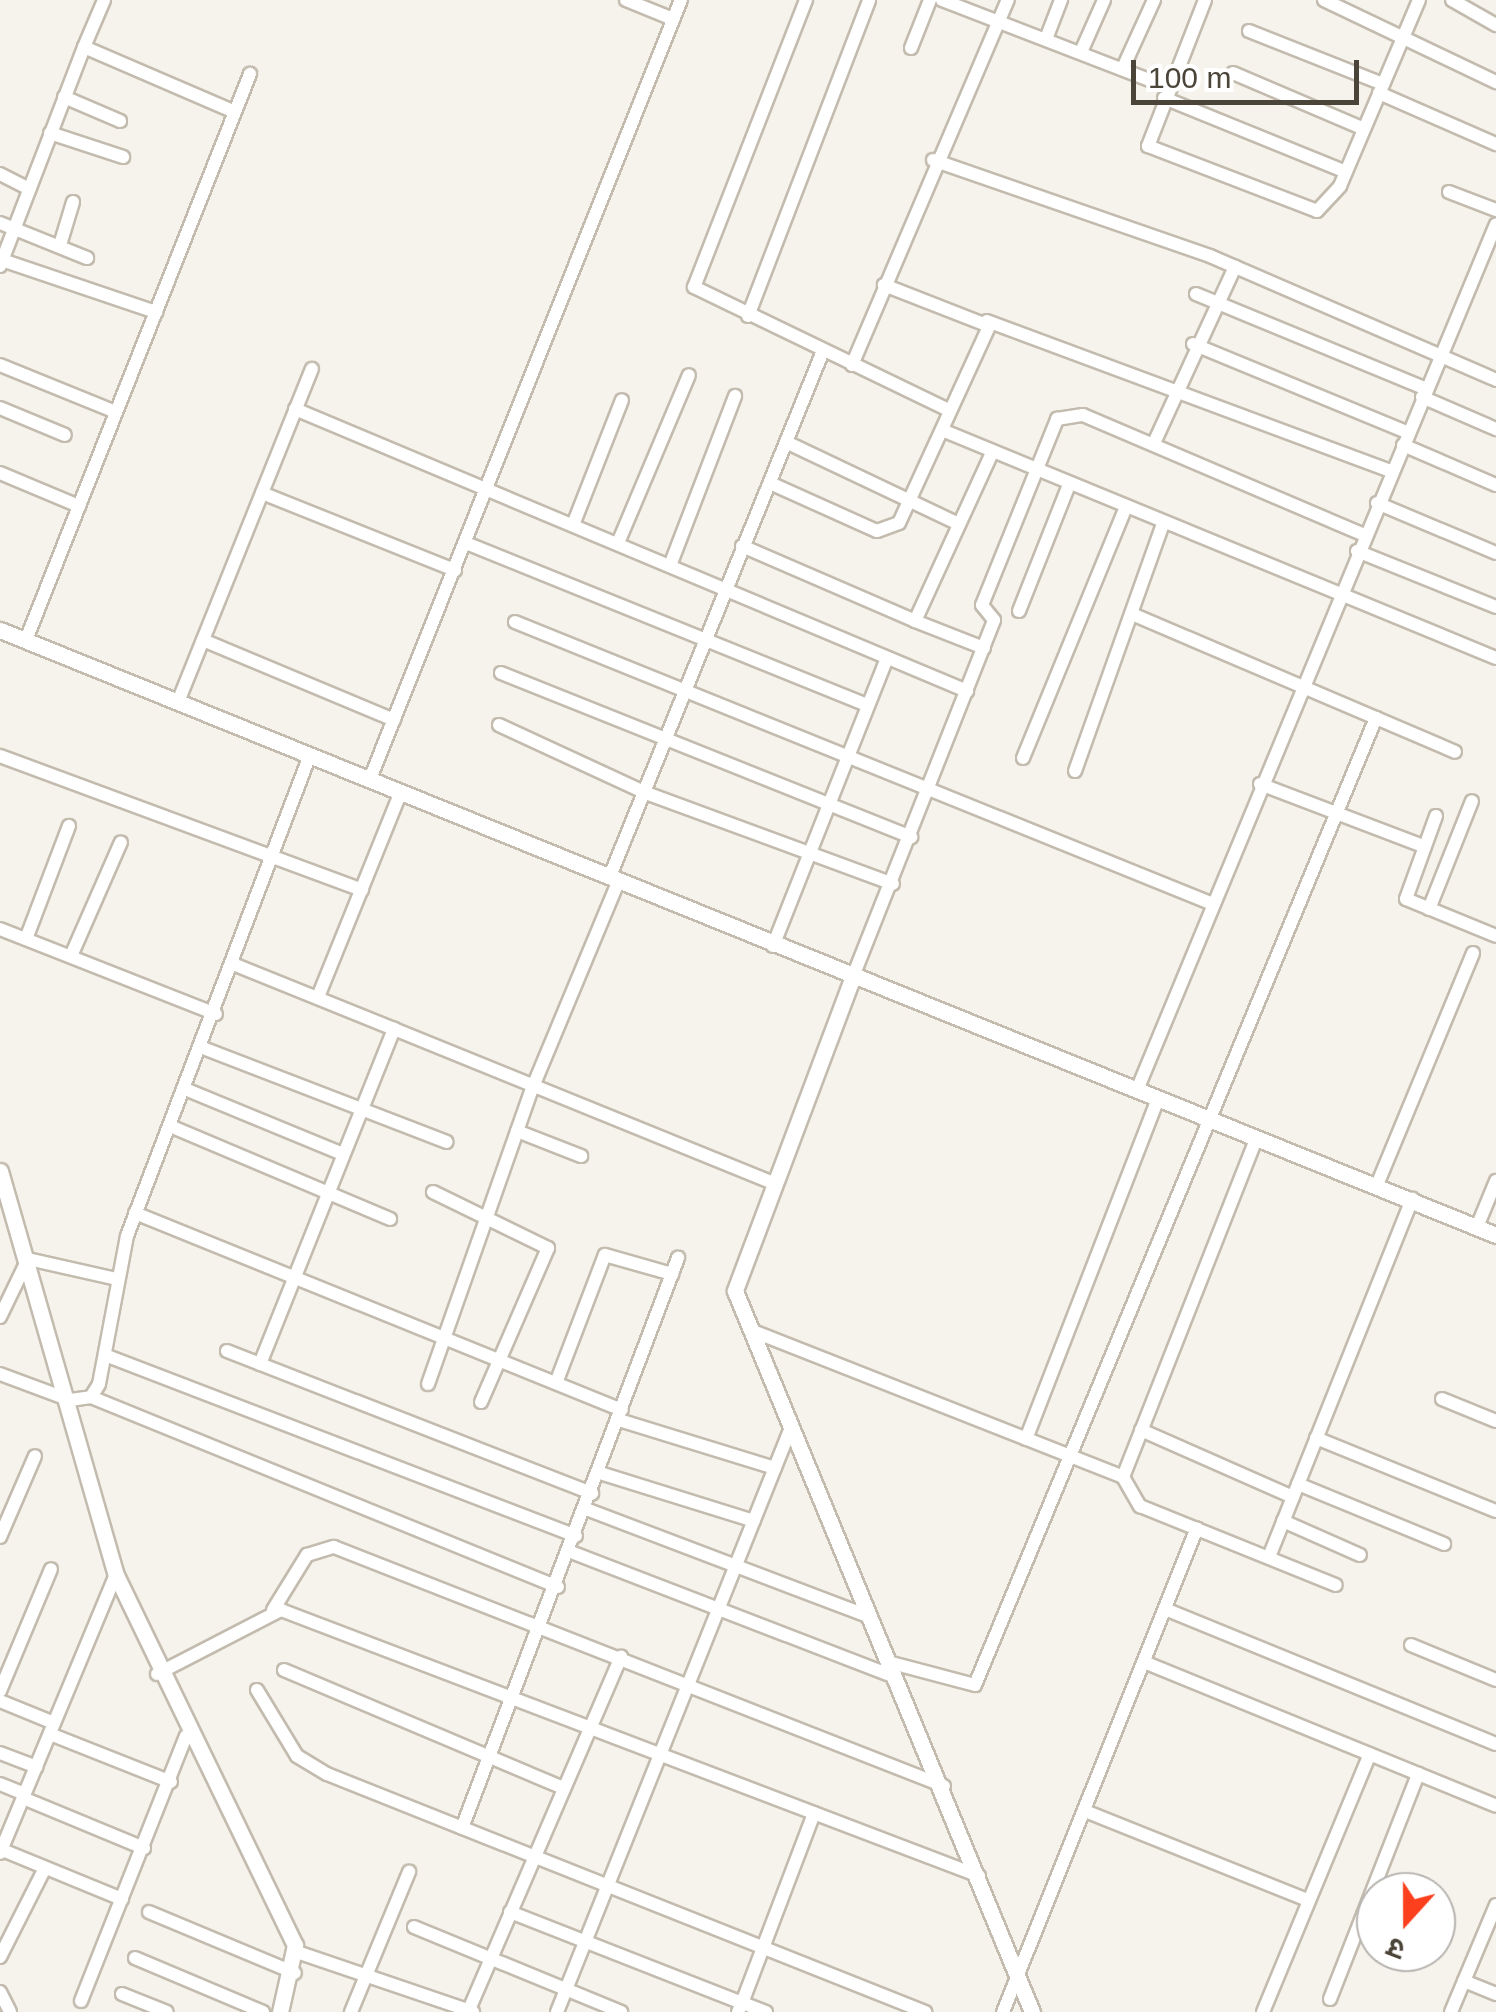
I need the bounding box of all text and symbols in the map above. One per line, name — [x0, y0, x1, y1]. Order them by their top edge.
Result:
scale bar — [1136, 40, 1364, 102]
text: 100 m — [1148, 61, 1231, 94]
north arrow — [1356, 1872, 1456, 1972]
text: उ — [1383, 1931, 1409, 1966]

